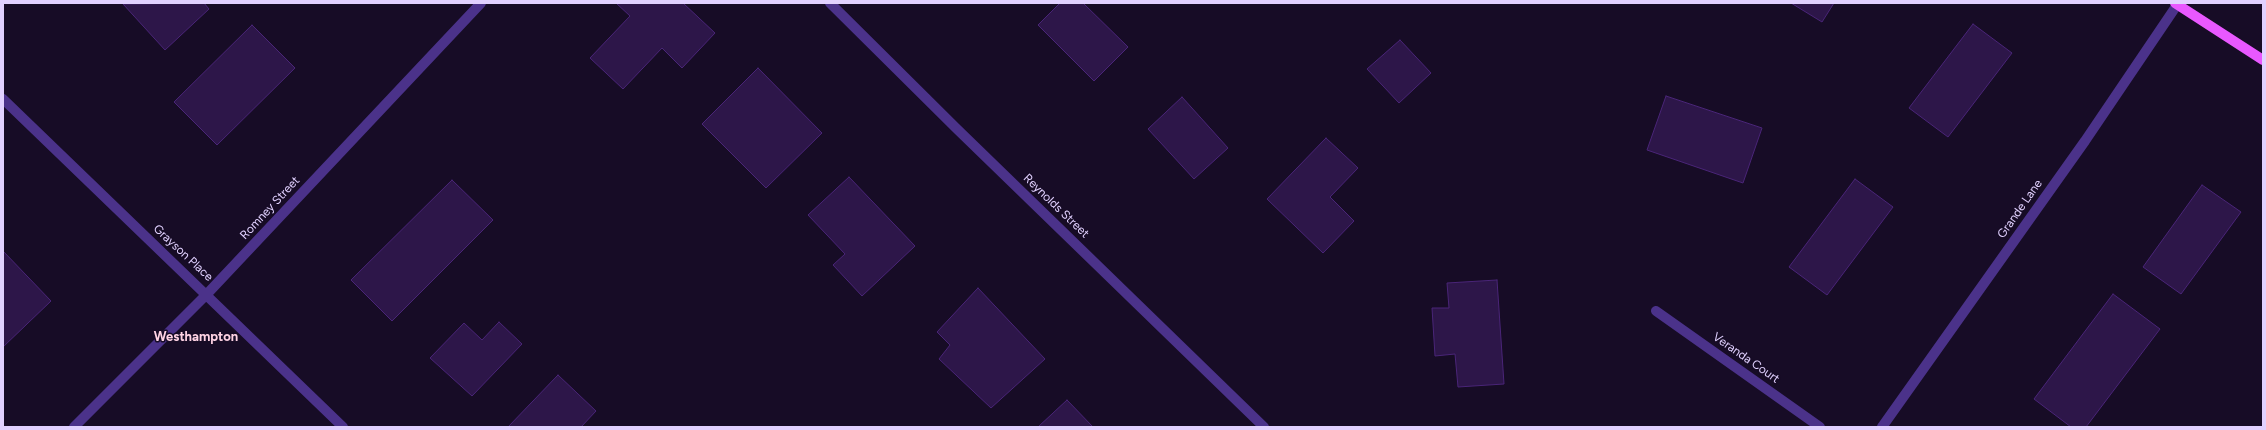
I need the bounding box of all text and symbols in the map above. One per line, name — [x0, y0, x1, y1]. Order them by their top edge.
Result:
street label: Reynolds Street — [1020, 171, 1092, 241]
street label: Romney Street — [237, 174, 303, 242]
street label: Grande Lane — [1995, 177, 2045, 241]
street label: Grayson Place — [150, 222, 216, 284]
district label: Westhampton — [154, 329, 238, 345]
street label: Veranda Court — [1710, 330, 1782, 386]

